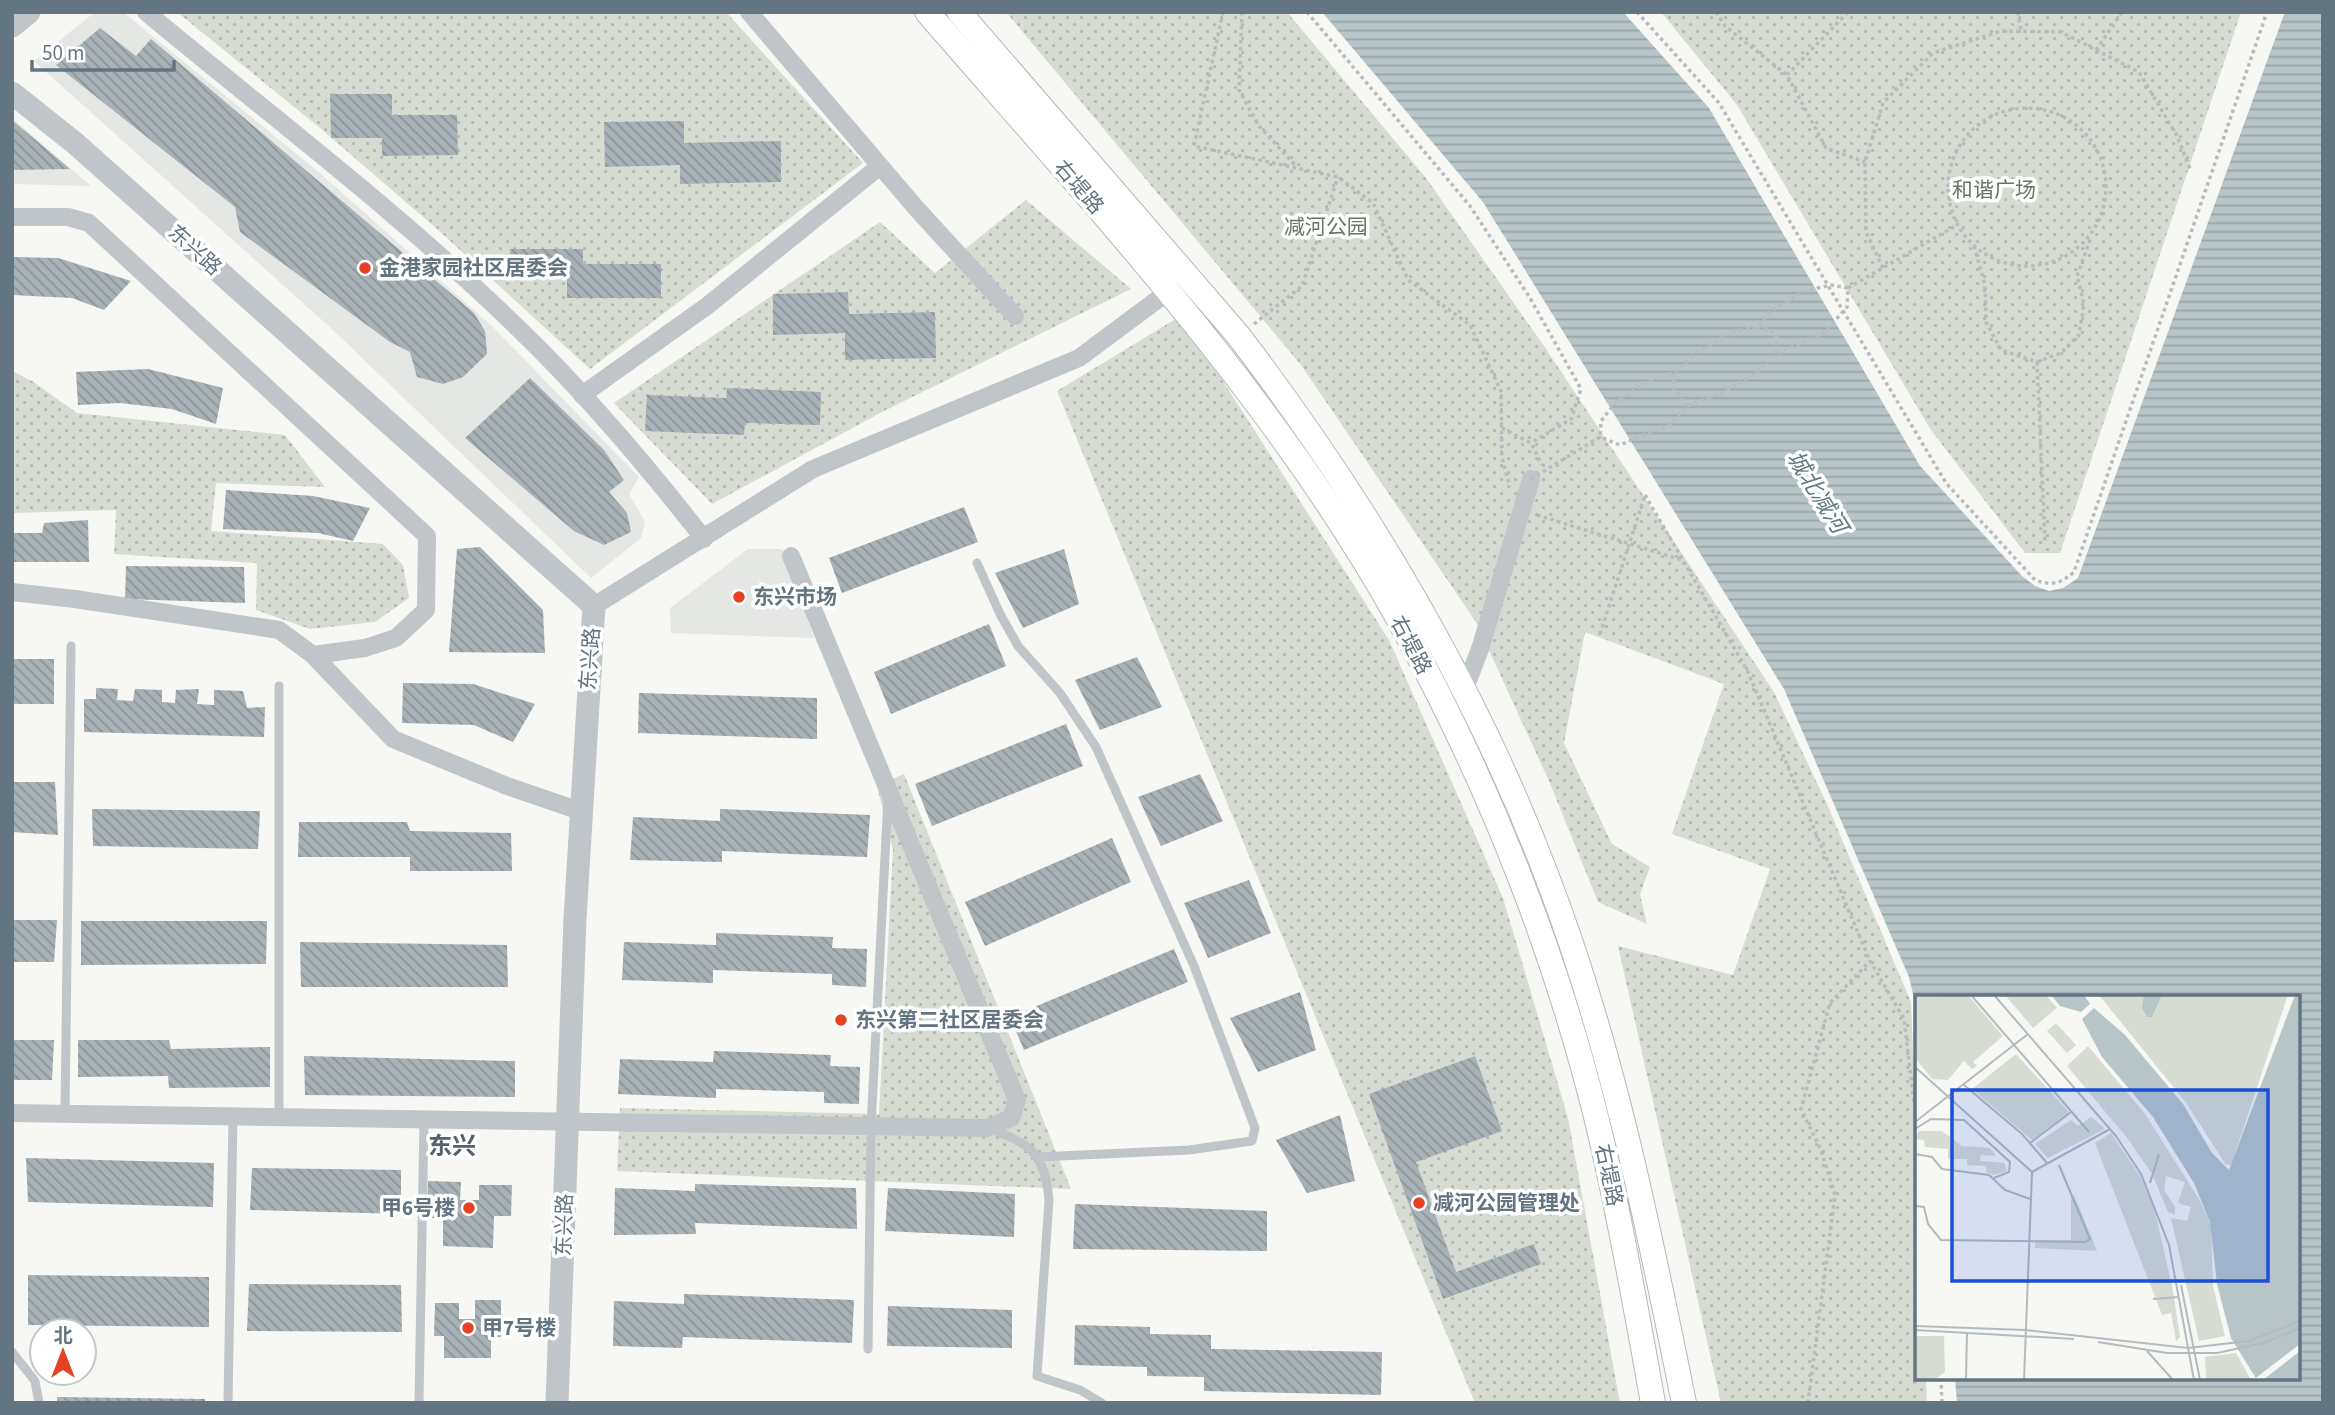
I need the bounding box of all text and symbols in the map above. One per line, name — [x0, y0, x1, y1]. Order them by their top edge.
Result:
scale bar — [32, 28, 173, 72]
text: 50 m — [42, 38, 84, 68]
street label: 右堤路 — [1047, 153, 1111, 221]
park label: 和谐广场 — [1952, 175, 2036, 205]
park label: 减河公园 — [1284, 212, 1368, 242]
street label: 东兴路 — [162, 218, 228, 282]
place label: 金港家园社区居委会 — [379, 253, 568, 283]
marker: 金港家园社区居委会 — [357, 260, 373, 276]
water label: 城北减河 — [1779, 444, 1857, 543]
place label: 东兴市场 — [753, 582, 837, 612]
marker: 东兴市场 — [731, 589, 747, 605]
street label: 右堤路 — [1383, 610, 1439, 680]
street label: 东兴路 — [573, 627, 607, 691]
inset map — [1915, 995, 2300, 1380]
place label: 东兴第二社区居委会 — [855, 1005, 1044, 1035]
marker: 东兴第二社区居委会 — [833, 1012, 849, 1028]
district label: 东兴 — [428, 1129, 476, 1164]
street label: 右堤路 — [1588, 1141, 1630, 1209]
place label: 减河公园管理处 — [1433, 1188, 1580, 1218]
place label: 甲6号楼 — [381, 1193, 455, 1223]
street label: 东兴路 — [548, 1193, 580, 1257]
marker: 减河公园管理处 — [1411, 1195, 1427, 1211]
marker: 甲6号楼 — [461, 1200, 477, 1216]
place label: 甲7号楼 — [482, 1313, 556, 1343]
north arrow — [28, 1317, 98, 1387]
marker: 甲7号楼 — [460, 1320, 476, 1336]
text: 北 — [53, 1323, 73, 1350]

